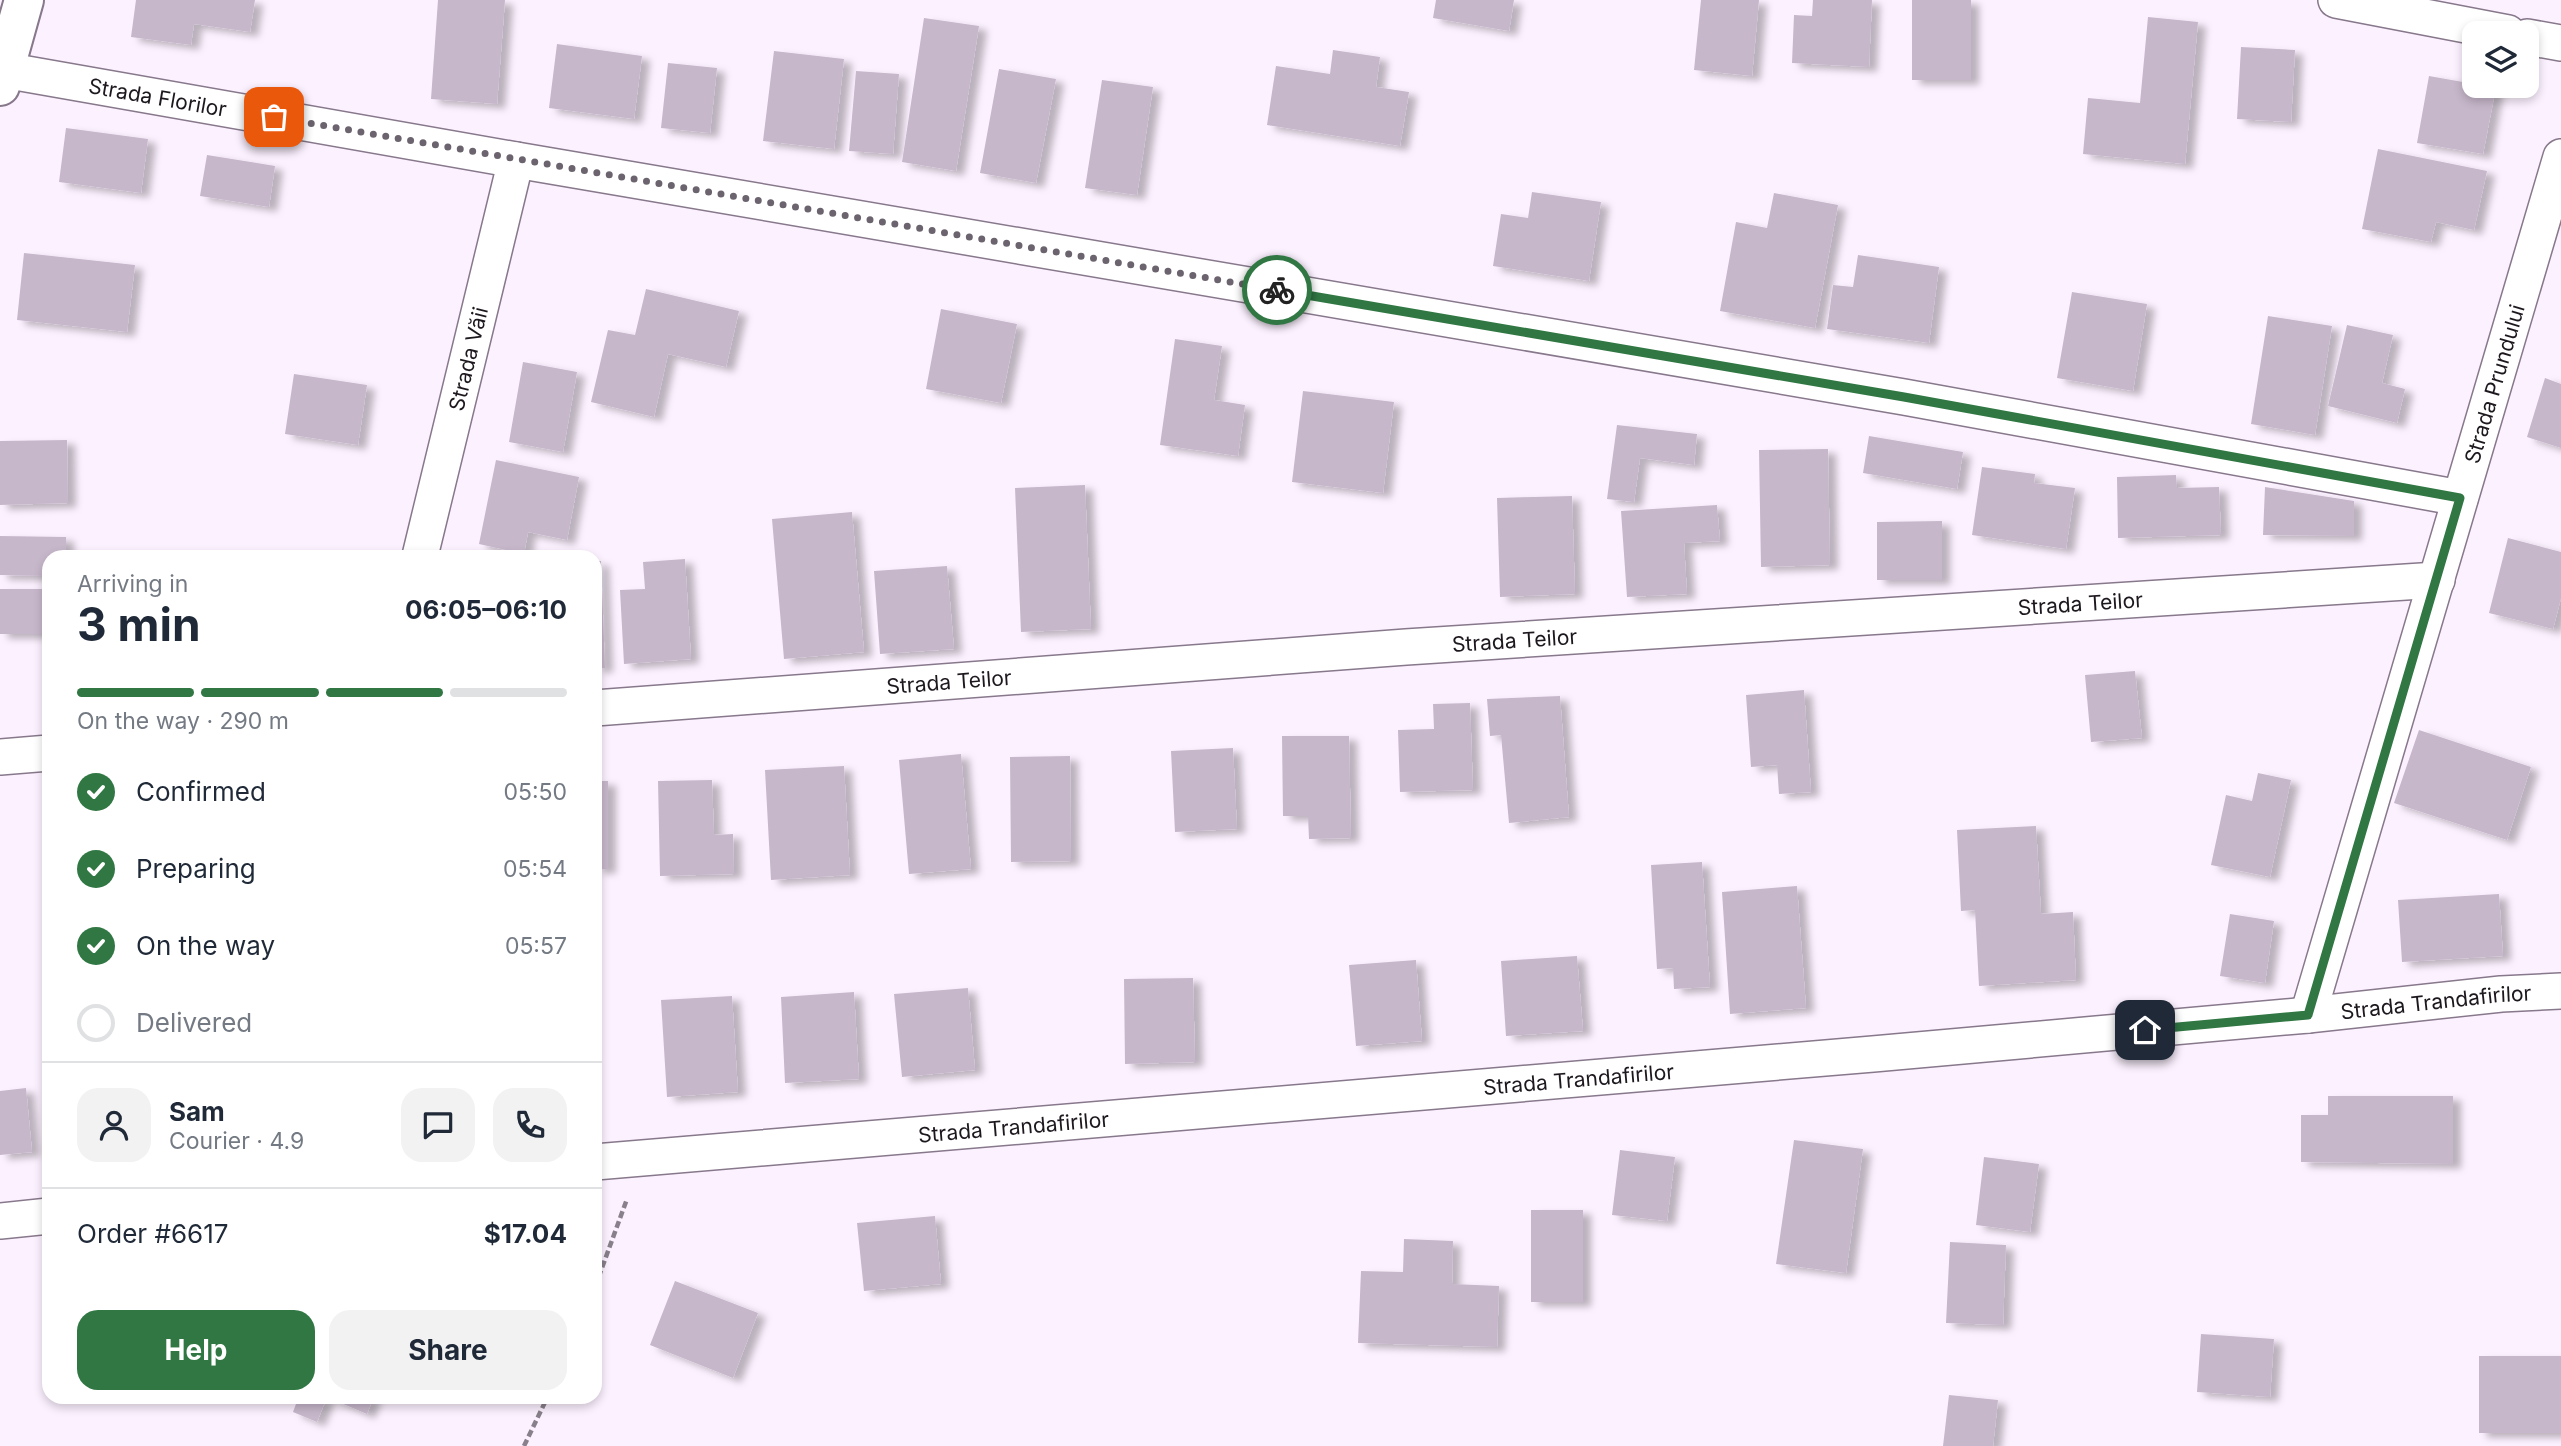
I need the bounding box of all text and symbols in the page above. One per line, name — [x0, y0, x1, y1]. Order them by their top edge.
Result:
map controls — [2462, 21, 2539, 98]
button: layers — [2462, 21, 2539, 98]
street label: Strada Florilor — [87, 73, 229, 121]
pin — [244, 87, 304, 147]
icon: bag — [255, 98, 293, 136]
courier — [1242, 255, 1312, 325]
icon: bike — [1258, 271, 1296, 309]
street label: Strada Prundului — [2459, 301, 2529, 466]
street label: Strada Văii — [443, 304, 492, 413]
text: Arriving in — [77, 570, 188, 598]
street label: Strada Teilor — [2017, 587, 2144, 620]
text: 06:05–06:10 — [405, 594, 567, 625]
text: 3 min — [77, 596, 201, 652]
street label: Strada Teilor — [1451, 623, 1578, 656]
street label: Strada Teilor — [885, 664, 1013, 699]
text: On the way · 290 m — [77, 707, 289, 735]
icon: check — [77, 773, 115, 811]
text: Confirmed — [136, 776, 266, 807]
text: 05:50 — [503, 778, 567, 806]
icon: check — [77, 850, 115, 888]
text: Preparing — [136, 853, 256, 884]
text: 05:54 — [503, 855, 567, 883]
icon: check — [77, 927, 115, 965]
text: On the way — [136, 930, 275, 961]
text: 05:57 — [505, 932, 567, 960]
street label: Strada Trandafirilor — [2339, 980, 2532, 1024]
pin — [2115, 1000, 2175, 1060]
text: Delivered — [136, 1007, 252, 1038]
icon: home — [2126, 1011, 2164, 1049]
street label: Strada Trandafirilor — [1482, 1058, 1675, 1099]
button: person — [77, 1088, 151, 1162]
button: chat — [401, 1088, 475, 1162]
button: phone — [493, 1088, 567, 1162]
text: Sam — [169, 1096, 225, 1127]
street label: Strada Trandafirilor — [917, 1106, 1110, 1147]
text: Courier · 4.9 — [169, 1127, 304, 1155]
text: Order #6617 — [77, 1218, 228, 1249]
text: $17.04 — [484, 1218, 567, 1249]
button: Help — [77, 1310, 315, 1390]
button: Share — [329, 1310, 567, 1390]

